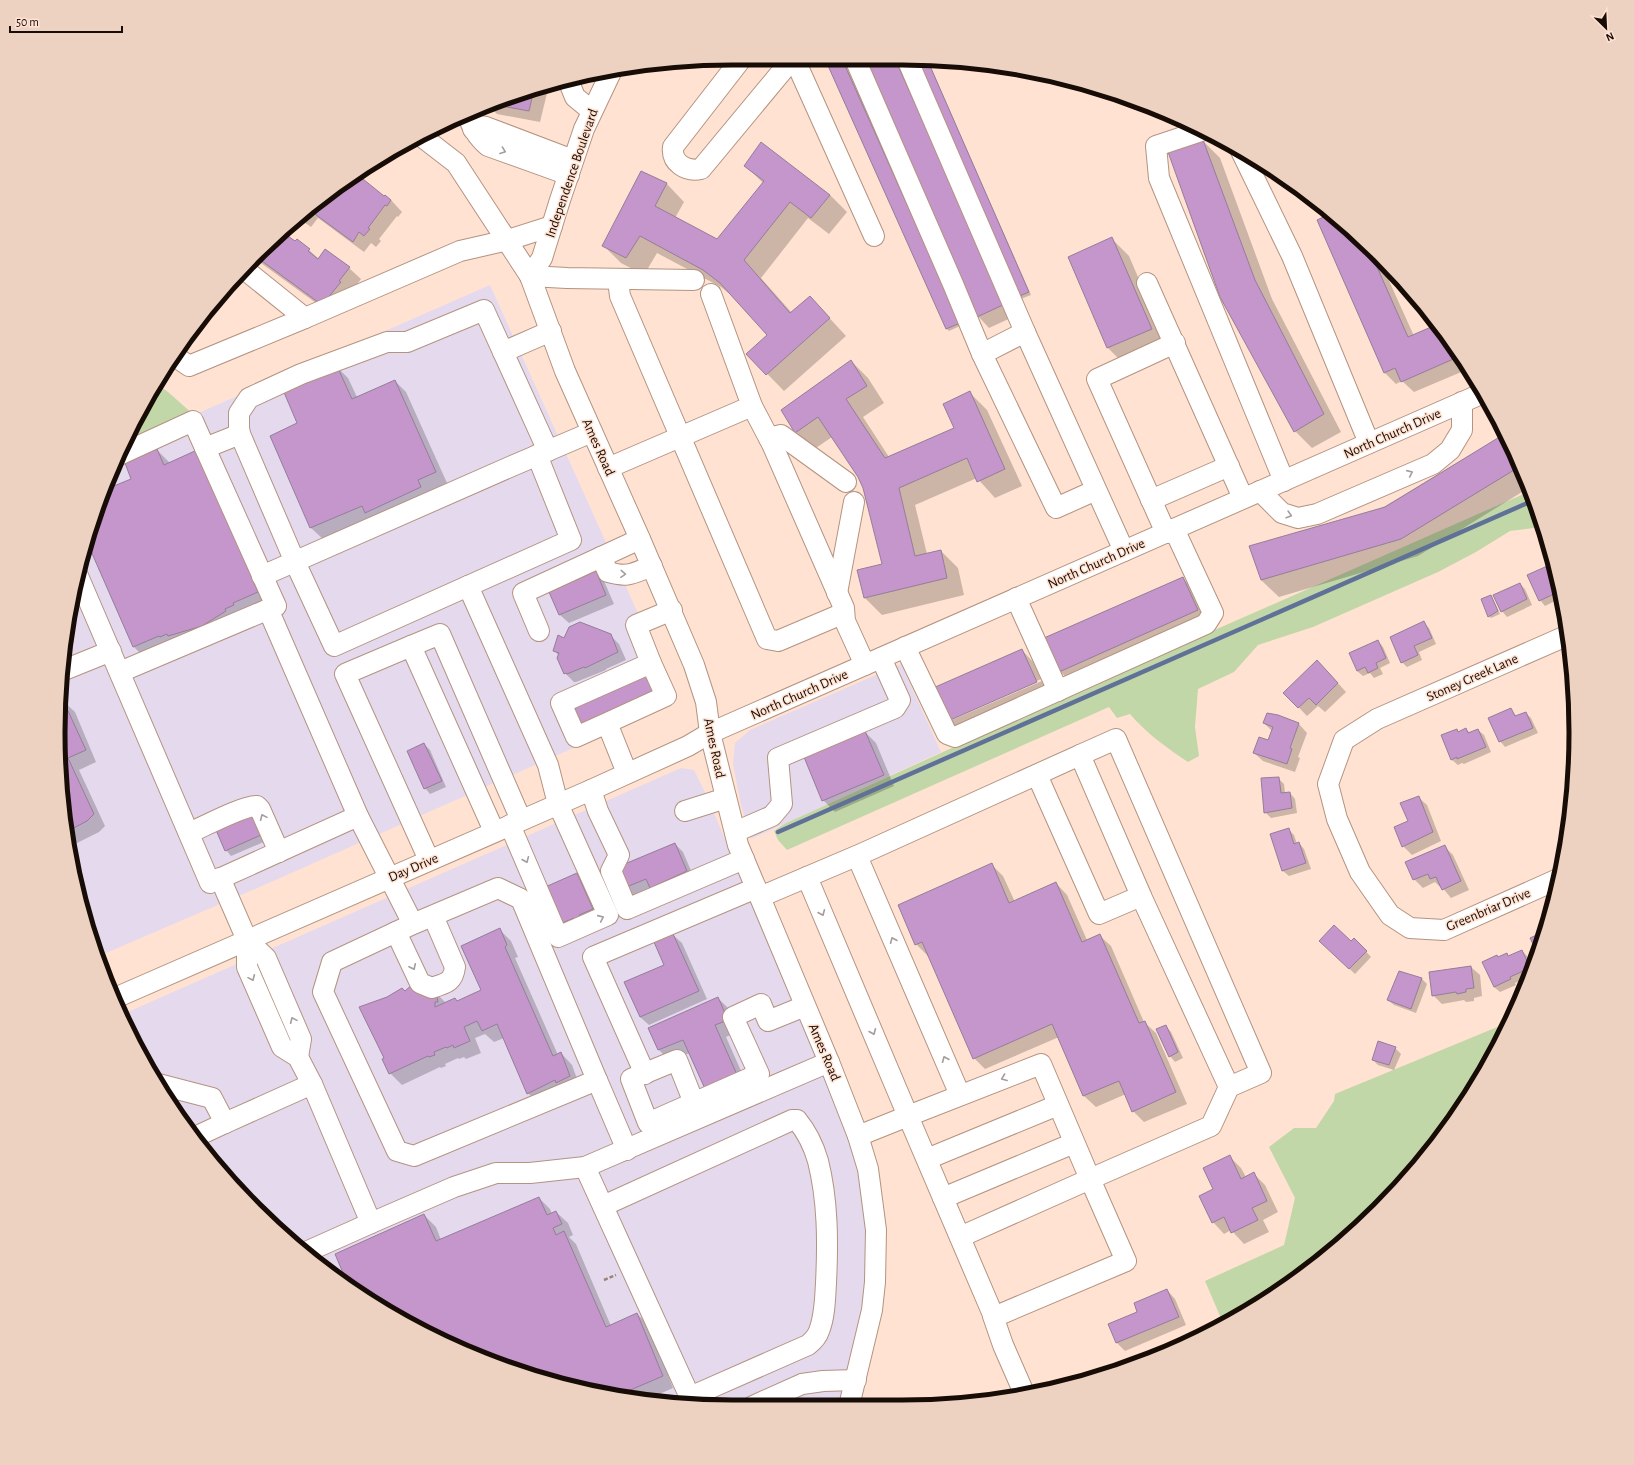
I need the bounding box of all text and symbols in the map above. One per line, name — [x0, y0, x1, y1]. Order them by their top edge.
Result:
scale bar — [10, 8, 122, 34]
north arrow — [1586, 8, 1626, 48]
text: 50 m — [16, 16, 39, 28]
text: N — [1604, 30, 1616, 43]
street label: Independence Boulevard — [543, 107, 601, 240]
one-way arrow — [499, 147, 506, 155]
street label: North Church Drive — [1342, 406, 1443, 462]
street label: Ames Road — [579, 417, 617, 478]
one-way arrow — [1406, 470, 1413, 478]
one-way arrow — [1286, 511, 1293, 519]
street label: North Church Drive — [1046, 536, 1147, 592]
one-way arrow — [620, 570, 626, 579]
street label: Stoney Creek Lane — [1425, 651, 1520, 704]
street label: North Church Drive — [749, 667, 850, 723]
street label: Ames Road — [701, 717, 727, 779]
one-way arrow — [260, 813, 268, 821]
street label: Day Drive — [386, 851, 440, 885]
one-way arrow — [521, 857, 529, 864]
street label: Greenbriar Drive — [1444, 886, 1533, 934]
one-way arrow — [817, 908, 825, 916]
one-way arrow — [597, 915, 604, 923]
one-way arrow — [890, 937, 898, 944]
one-way arrow — [408, 963, 416, 971]
one-way arrow — [247, 974, 255, 981]
one-way arrow — [290, 1016, 298, 1024]
street label: Ames Road — [806, 1022, 842, 1083]
one-way arrow — [868, 1028, 876, 1036]
one-way arrow — [942, 1056, 950, 1064]
one-way arrow — [1001, 1074, 1008, 1082]

